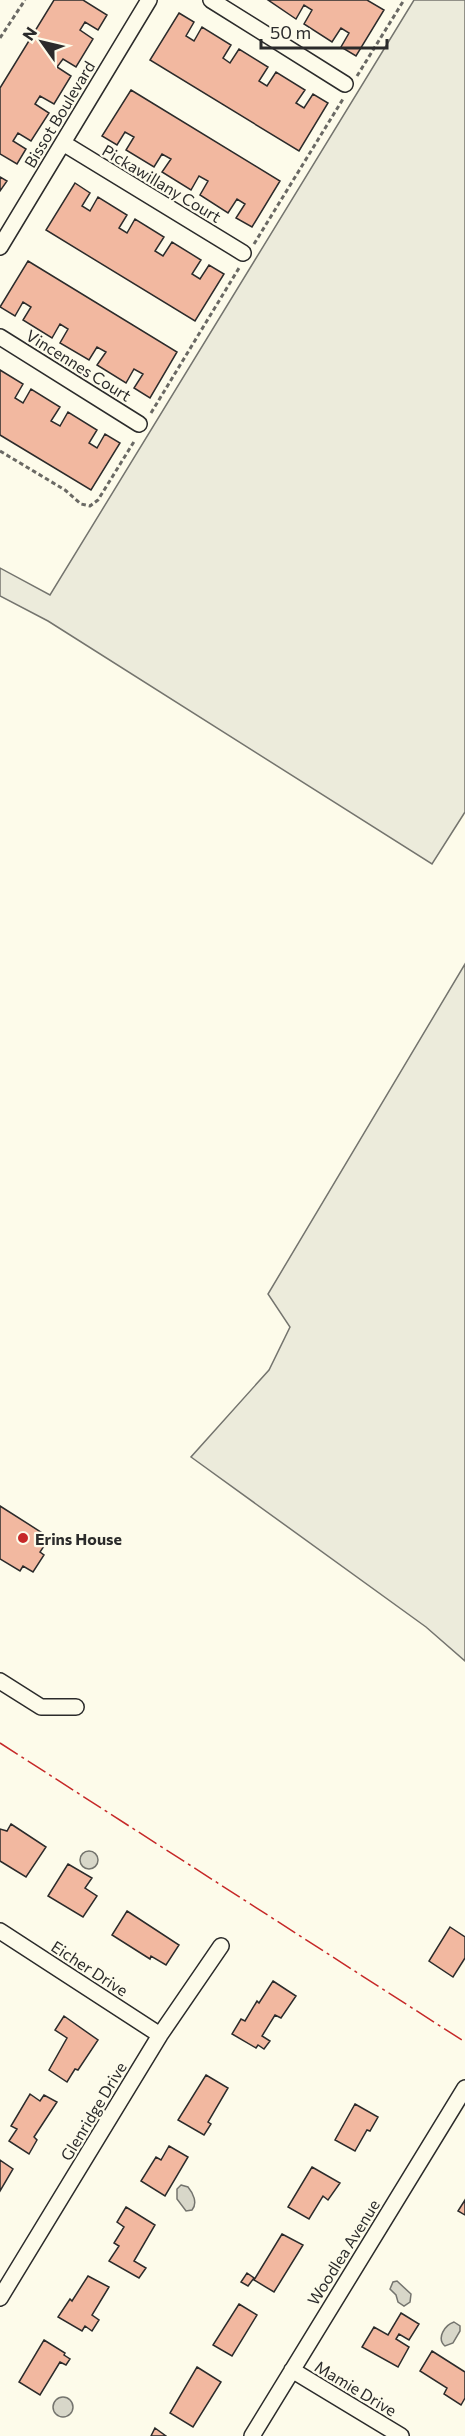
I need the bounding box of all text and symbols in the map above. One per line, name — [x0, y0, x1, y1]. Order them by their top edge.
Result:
north arrow — [12, 12, 72, 72]
scale bar — [261, 12, 387, 50]
text: 50 m — [270, 21, 311, 43]
text: N — [18, 23, 40, 44]
street label: Bissot Boulevard — [20, 57, 98, 171]
street label: Pickawillany Court — [99, 140, 225, 226]
street label: Vincennes Court — [23, 325, 135, 405]
place label: Erins House — [35, 1529, 122, 1548]
marker: Erins House — [16, 1531, 30, 1545]
street label: Eicher Drive — [48, 1936, 132, 2000]
street label: Glenridge Drive — [56, 2058, 130, 2164]
street label: Woodlea Avenue — [303, 2196, 383, 2308]
street label: Mamie Drive — [312, 2356, 400, 2420]

